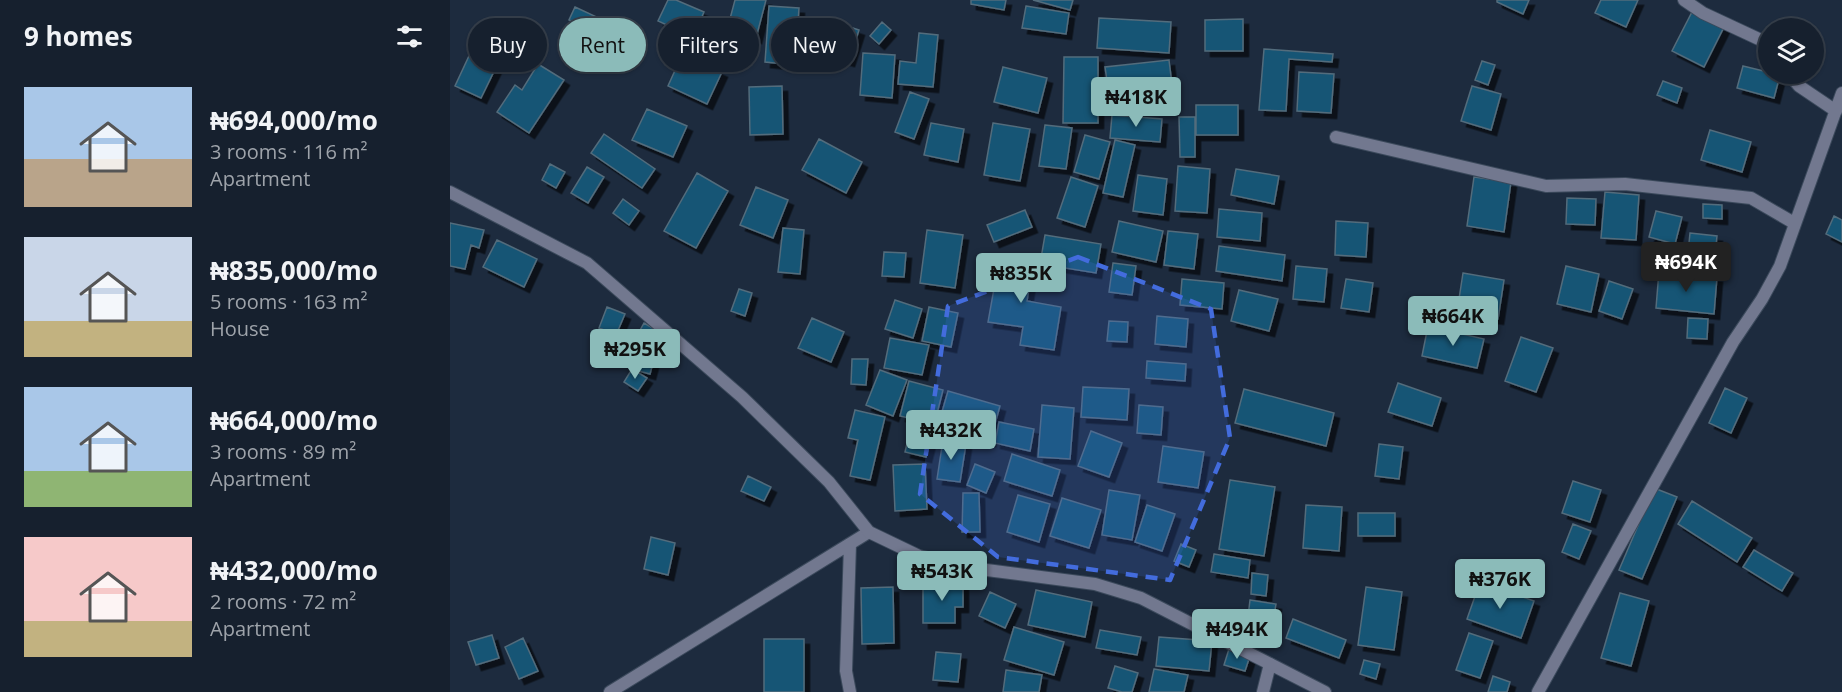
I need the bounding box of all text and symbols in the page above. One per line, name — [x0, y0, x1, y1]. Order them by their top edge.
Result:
text: 9 homes — [24, 18, 133, 54]
chip: Buy — [468, 18, 547, 72]
chip: Rent — [559, 18, 646, 72]
chip: Filters — [658, 18, 759, 72]
chip: New — [771, 18, 857, 72]
map controls — [1758, 18, 1824, 84]
button: layers — [1758, 18, 1824, 84]
icon: filters — [393, 20, 426, 53]
pin: ₦418K — [1094, 77, 1178, 128]
text: ₦418K — [1105, 83, 1167, 110]
text: ₦694,000/mo — [210, 102, 378, 138]
icon: home — [72, 111, 144, 183]
text: 3 rooms · 116 m² — [210, 138, 368, 165]
text: Apartment — [210, 165, 310, 192]
pin: ₦694K — [1644, 242, 1728, 293]
text: ₦694K — [1655, 248, 1717, 275]
text: ₦835,000/mo — [210, 252, 378, 288]
pin: ₦835K — [979, 253, 1063, 304]
text: ₦835K — [990, 259, 1052, 286]
icon: home — [72, 261, 144, 333]
text: 5 rooms · 163 m² — [210, 288, 368, 315]
pin: ₦664K — [1411, 296, 1495, 347]
text: ₦664K — [1422, 302, 1484, 329]
text: House — [210, 315, 270, 342]
pin: ₦295K — [593, 329, 677, 380]
text: ₦295K — [604, 335, 666, 362]
text: ₦664,000/mo — [210, 402, 378, 438]
pin: ₦432K — [909, 410, 993, 461]
icon: home — [72, 411, 144, 483]
text: ₦432K — [920, 416, 982, 443]
text: 3 rooms · 89 m² — [210, 438, 356, 465]
text: Apartment — [210, 465, 310, 492]
pin: ₦543K — [900, 551, 984, 602]
text: ₦432,000/mo — [210, 552, 378, 588]
text: ₦543K — [911, 557, 973, 584]
pin: ₦376K — [1458, 559, 1542, 610]
icon: home — [72, 561, 144, 633]
text: ₦376K — [1469, 565, 1531, 592]
text: 2 rooms · 72 m² — [210, 588, 356, 615]
pin: ₦494K — [1195, 609, 1279, 660]
text: Apartment — [210, 615, 310, 642]
text: ₦494K — [1206, 615, 1268, 642]

